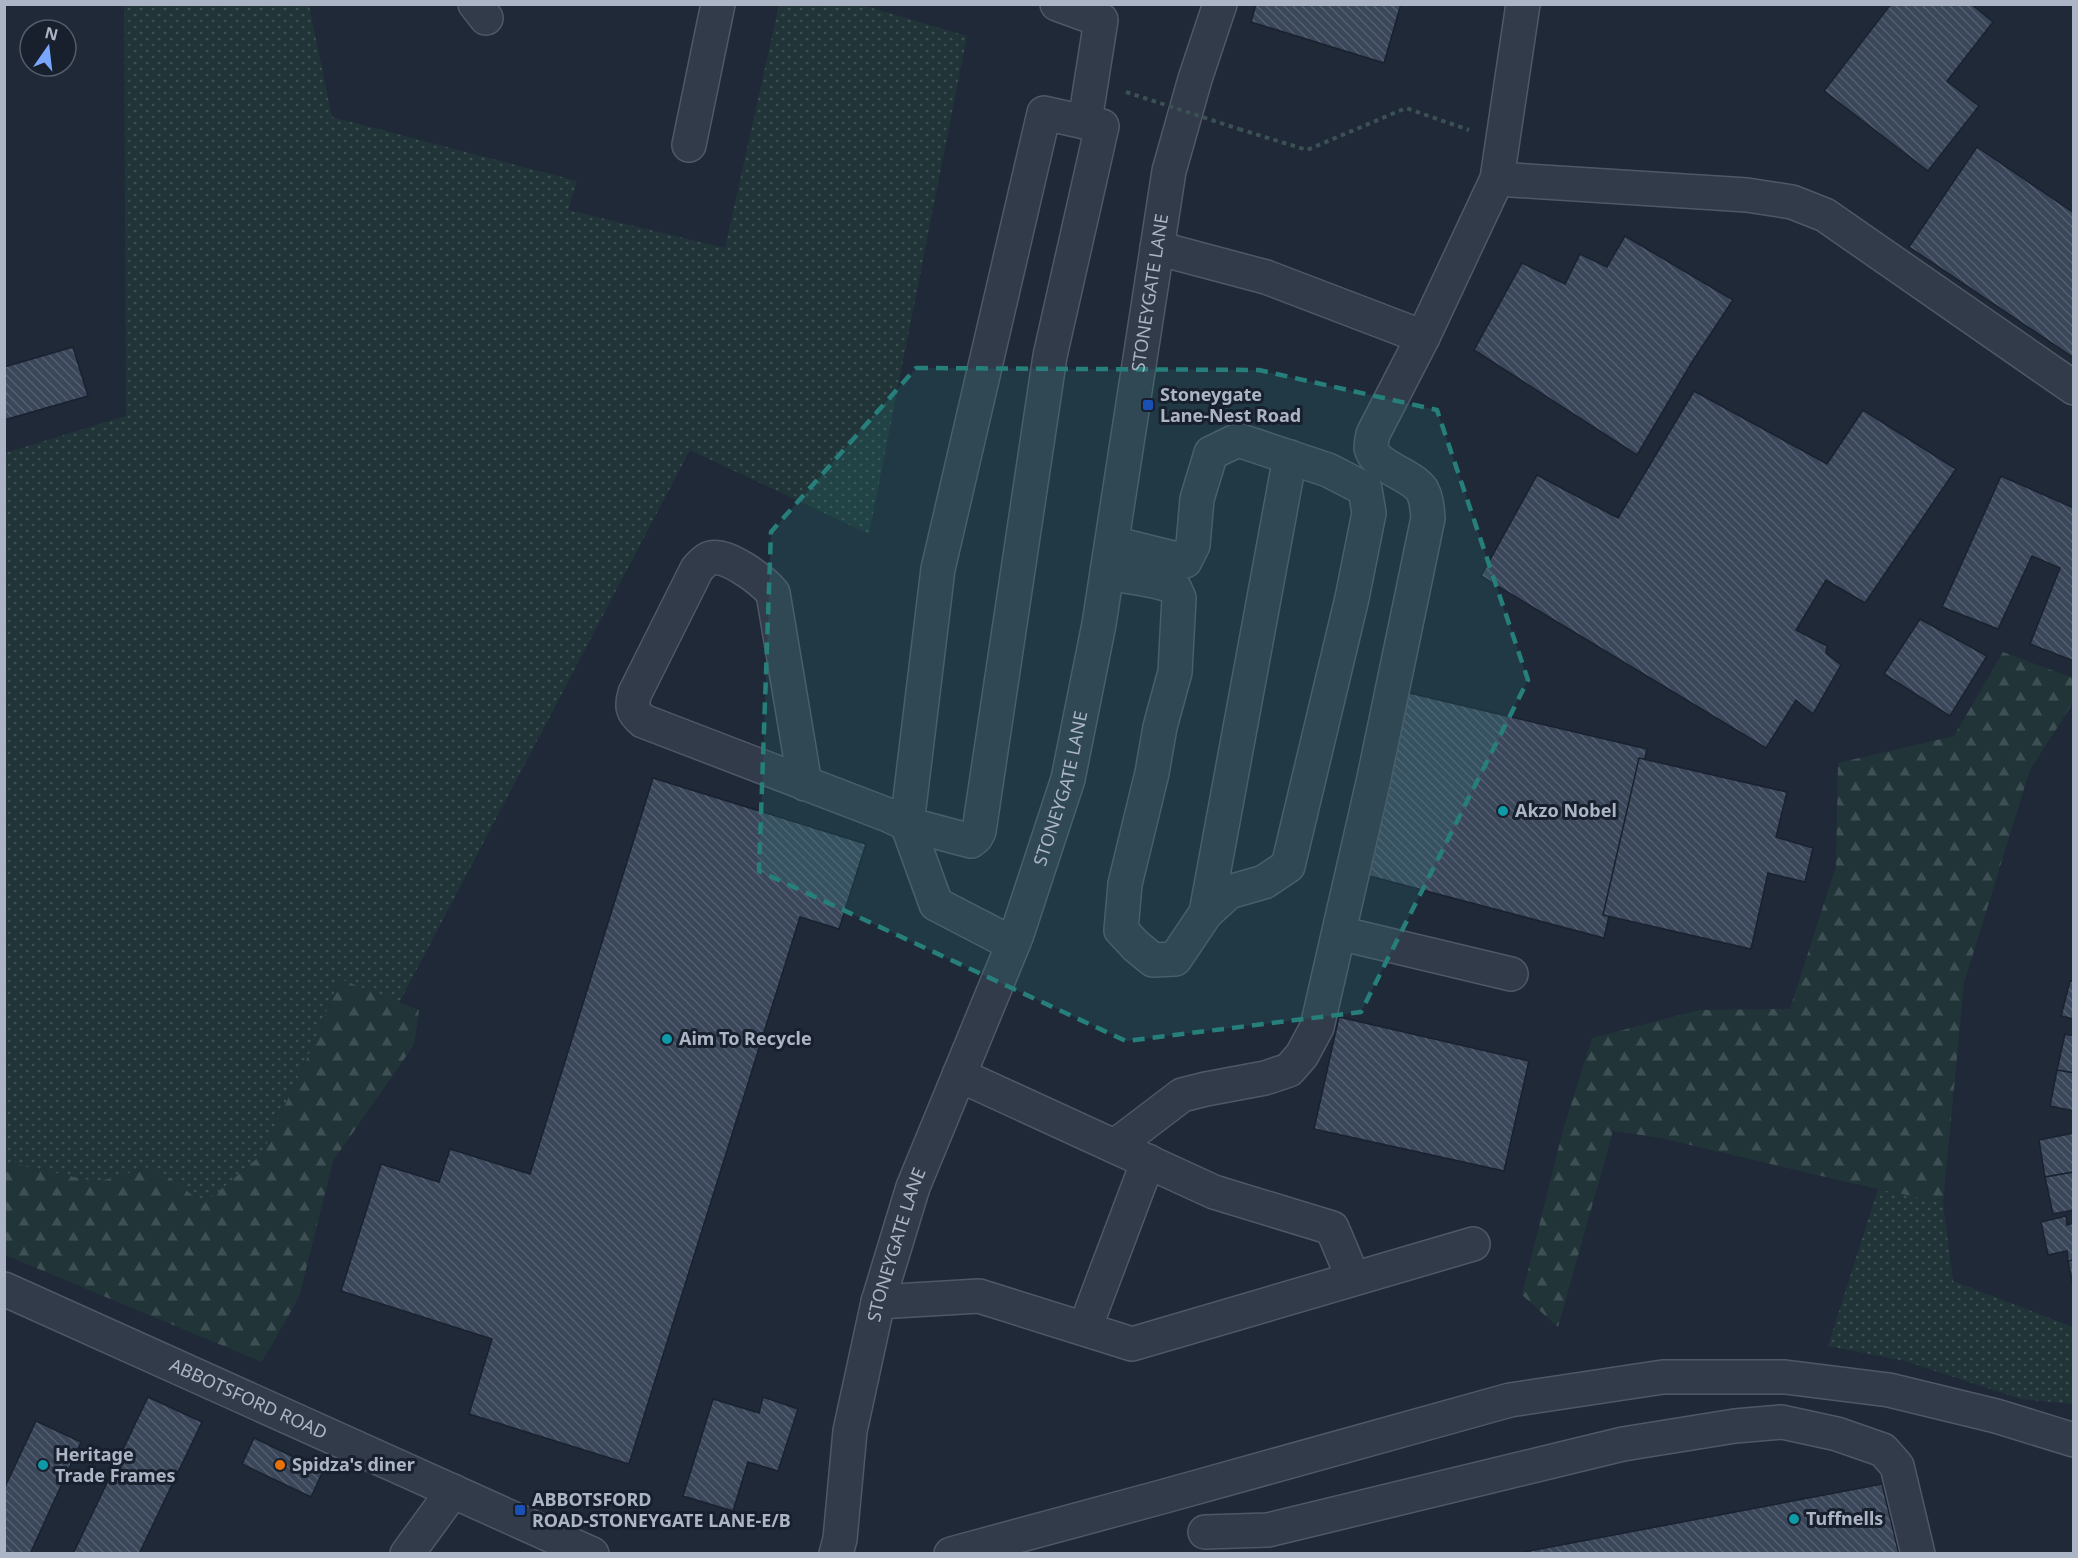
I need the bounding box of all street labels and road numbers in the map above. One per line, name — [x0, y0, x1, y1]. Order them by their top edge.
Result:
street label: STONEYGATE LANE — [1125, 212, 1173, 374]
street label: STONEYGATE LANE — [1027, 709, 1092, 869]
street label: STONEYGATE LANE — [861, 1164, 931, 1324]
street label: ABBOTSFORD ROAD — [166, 1352, 331, 1444]

